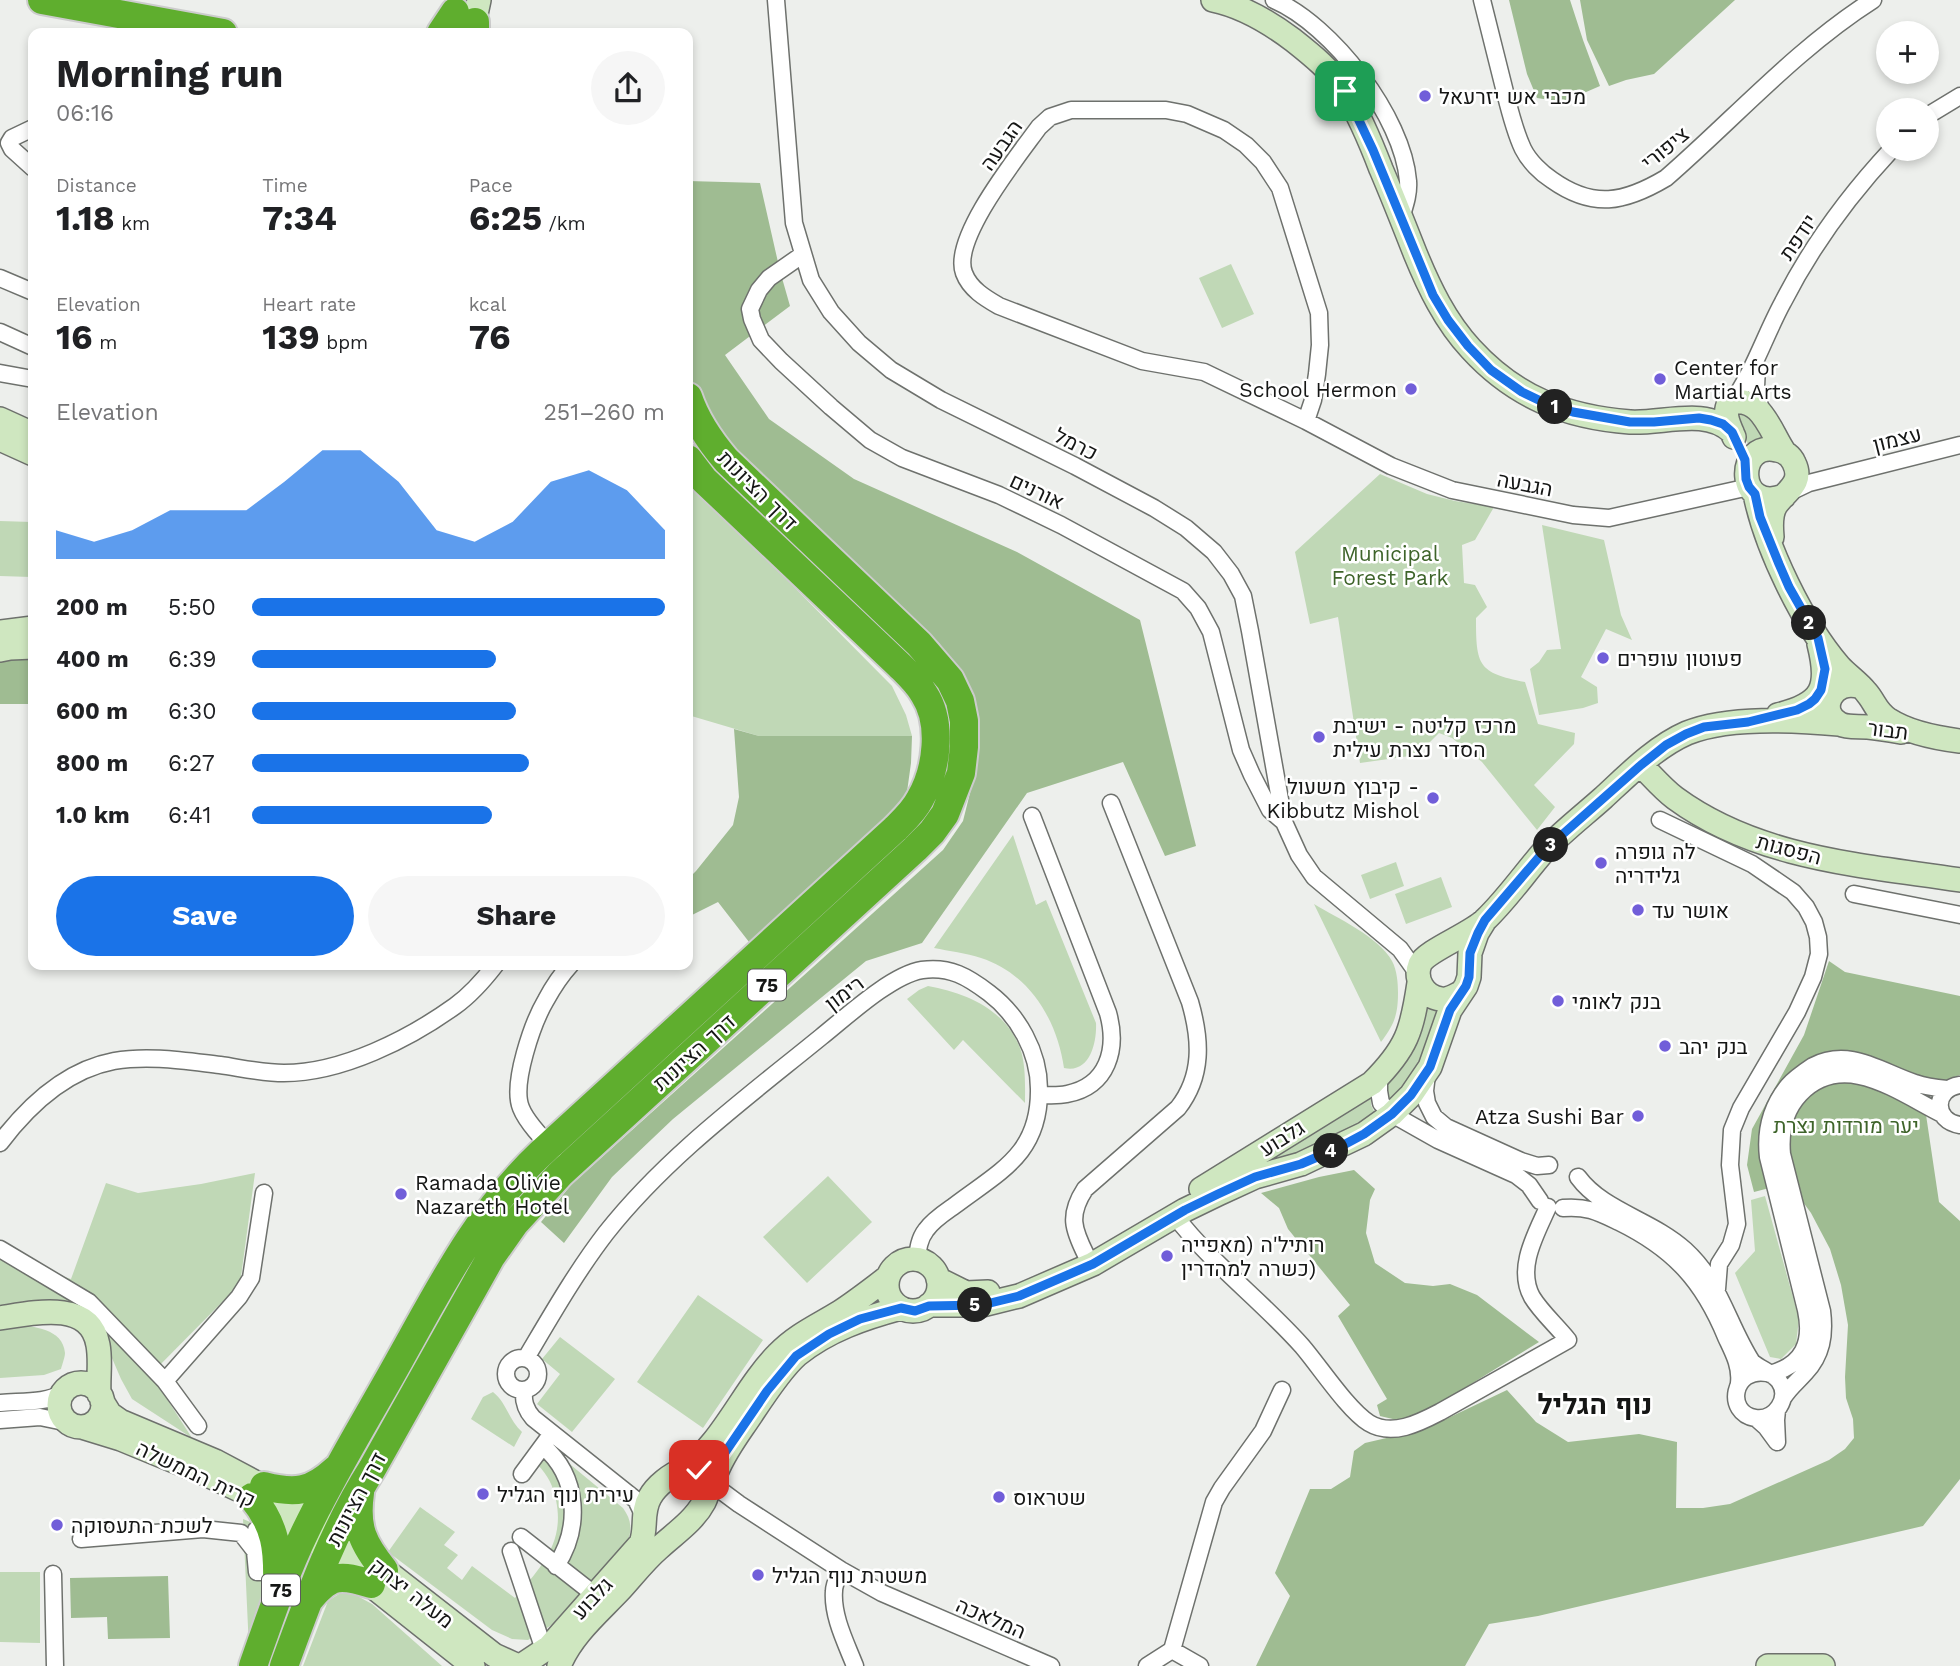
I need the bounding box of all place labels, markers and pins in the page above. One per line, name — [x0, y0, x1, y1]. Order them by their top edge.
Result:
pin — [1315, 61, 1375, 121]
place label: מכבי אש יזרעאל — [1439, 84, 1586, 109]
marker: מכבי אש יזרעאל — [1417, 88, 1433, 104]
place label: Center for Martial Arts — [1674, 355, 1792, 404]
marker: Center for Martial Arts — [1652, 371, 1668, 387]
place label: School Hermon — [1239, 377, 1397, 402]
marker: School Hermon — [1403, 381, 1419, 397]
pin: 1 — [1538, 390, 1572, 424]
pin: 2 — [1792, 606, 1826, 640]
place label: פעוטון עופרים — [1617, 646, 1742, 671]
marker: פעוטון עופרים — [1595, 650, 1611, 666]
place label: מרכז קליטה - ישיבת הסדר נצרת עילית — [1333, 713, 1517, 762]
marker: מרכז קליטה - ישיבת הסדר נצרת עילית — [1311, 729, 1327, 745]
place label: קיבוץ משעול - Kibbutz Mishol — [1267, 774, 1420, 823]
marker: קיבוץ משעול - Kibbutz Mishol — [1425, 790, 1441, 806]
pin: 3 — [1534, 828, 1568, 862]
place label: לה גופרה גלידריה — [1615, 839, 1696, 888]
marker: לה גופרה גלידריה — [1593, 855, 1609, 871]
place label: אושר עד — [1652, 898, 1729, 923]
marker: אושר עד — [1630, 902, 1646, 918]
place label: בנק לאומי — [1572, 989, 1661, 1014]
marker: בנק לאומי — [1550, 993, 1566, 1009]
place label: בנק יהב — [1679, 1034, 1748, 1059]
marker: בנק יהב — [1657, 1038, 1673, 1054]
place label: Atza Sushi Bar — [1475, 1104, 1624, 1129]
marker: Atza Sushi Bar — [1630, 1108, 1646, 1124]
pin: 4 — [1314, 1134, 1348, 1168]
place label: Ramada Olivie Nazareth Hotel — [415, 1170, 570, 1219]
marker: Ramada Olivie Nazareth Hotel — [393, 1186, 409, 1202]
place label: רותיל'ה (מאפייה כשרה למהדרין) — [1181, 1232, 1325, 1281]
marker: רותיל'ה (מאפייה כשרה למהדרין) — [1159, 1248, 1175, 1264]
pin: 5 — [958, 1288, 992, 1322]
pin — [669, 1440, 729, 1500]
place label: עירית נוף הגליל — [497, 1482, 634, 1507]
place label: שטראוס — [1013, 1485, 1086, 1510]
marker: עירית נוף הגליל — [475, 1486, 491, 1502]
marker: שטראוס — [991, 1489, 1007, 1505]
place label: לשכת התעסוקה — [71, 1513, 213, 1538]
marker: לשכת התעסוקה — [49, 1517, 65, 1533]
place label: משטרת נוף הגליל — [772, 1563, 927, 1588]
marker: משטרת נוף הגליל — [750, 1567, 766, 1583]

